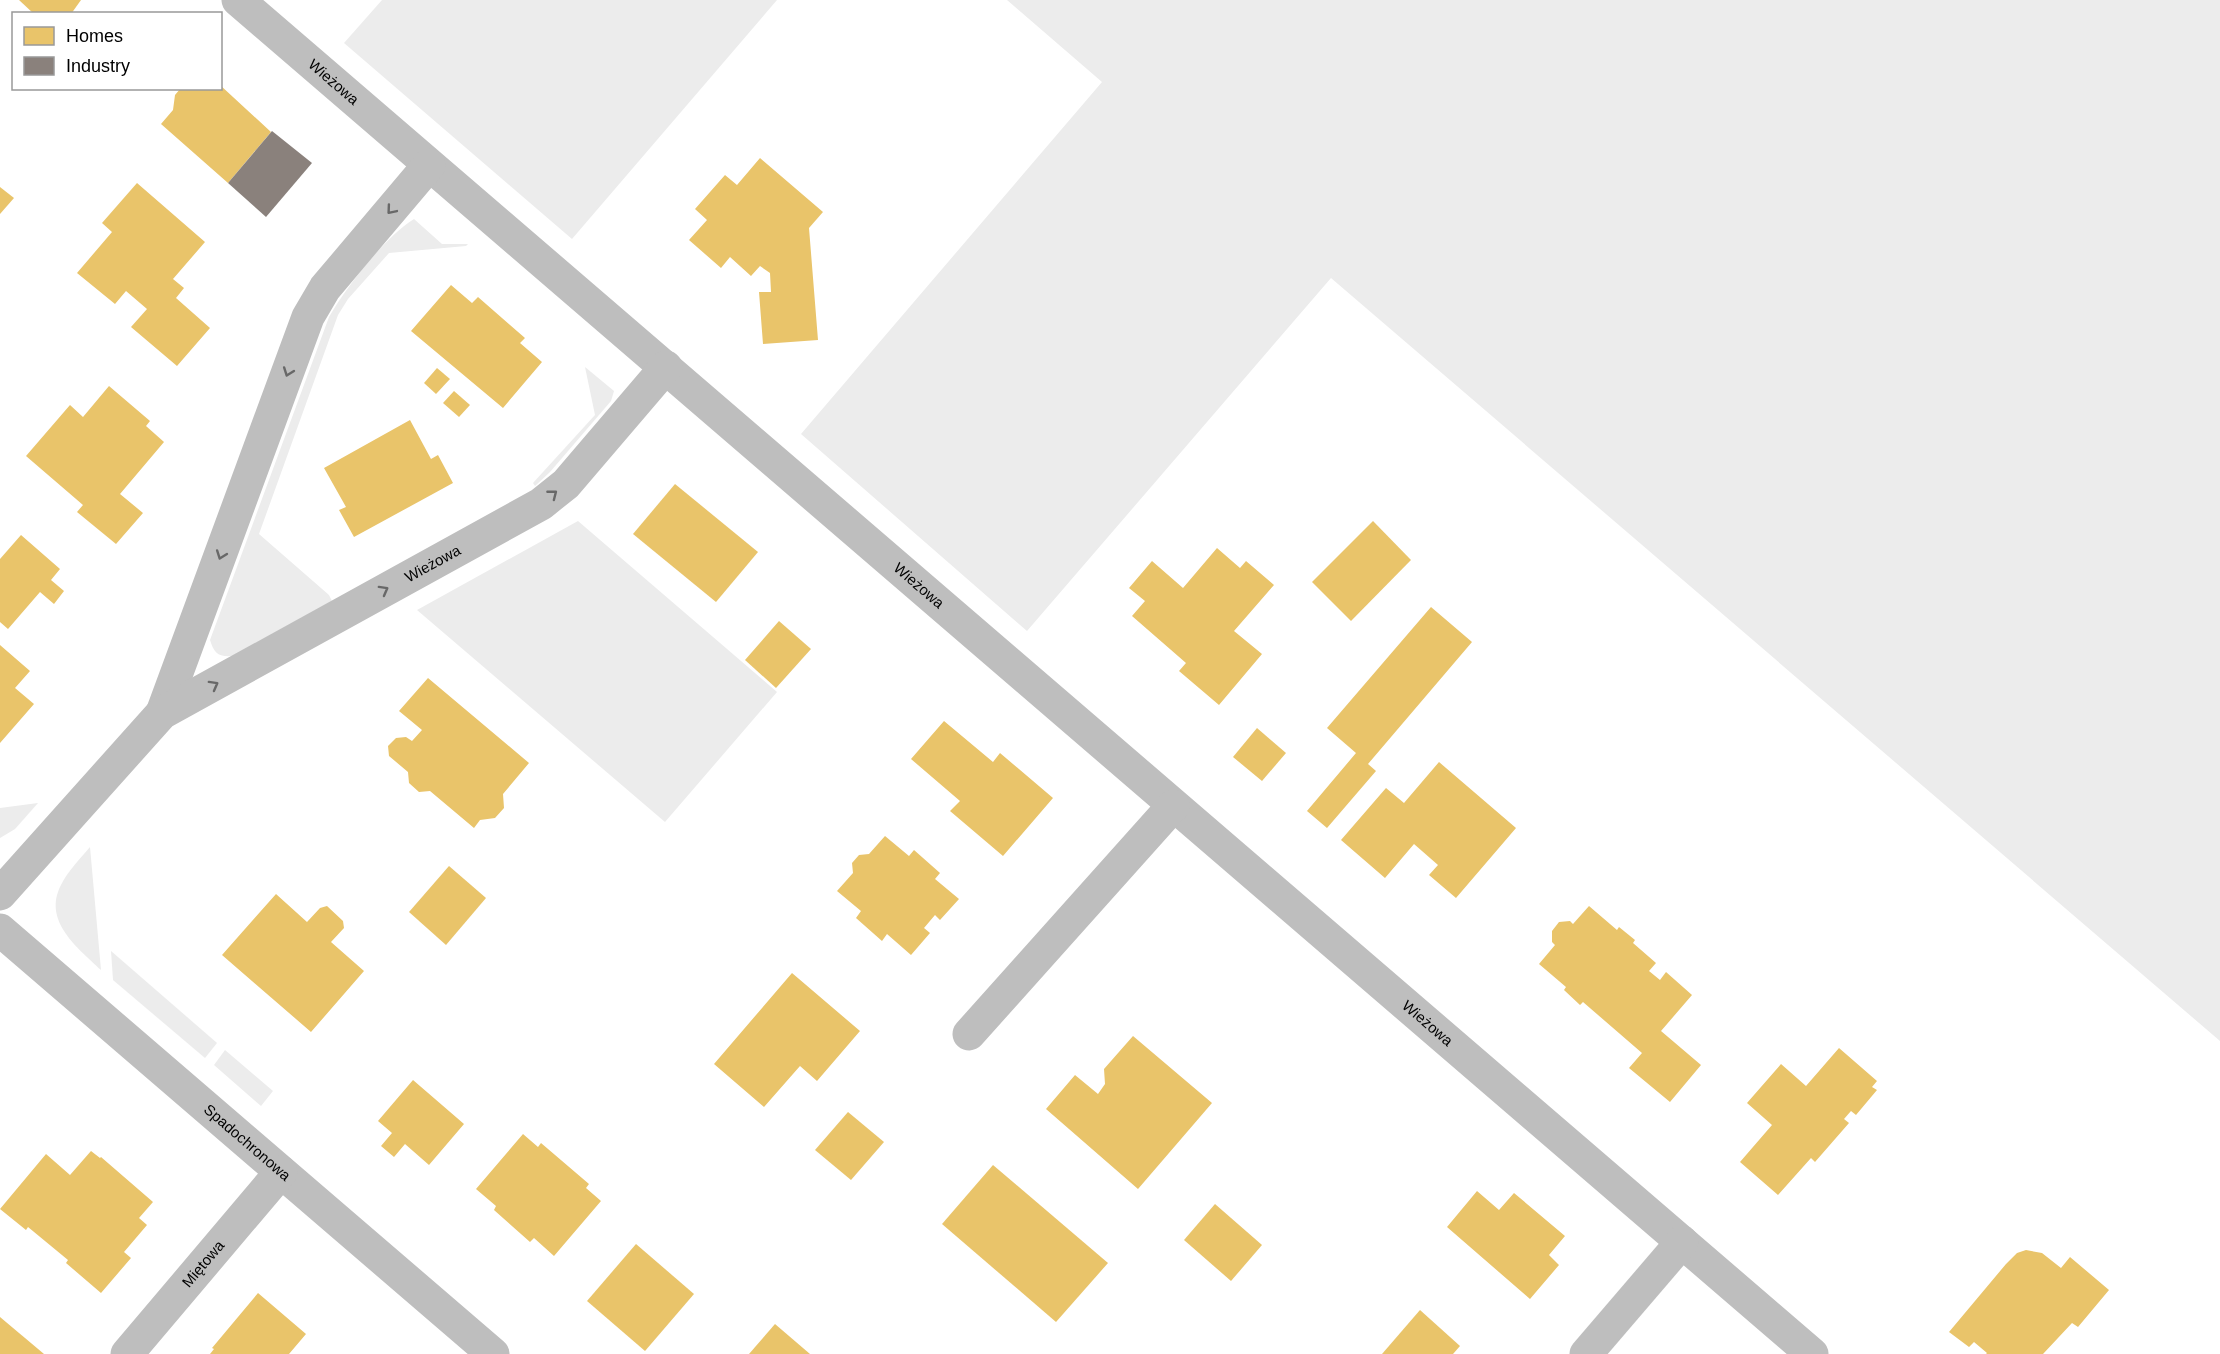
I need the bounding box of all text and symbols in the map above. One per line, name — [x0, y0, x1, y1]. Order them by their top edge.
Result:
legend — [12, 12, 222, 90]
text: Homes — [66, 26, 123, 46]
street label: Wieżowa — [305, 55, 363, 109]
text: Industry — [66, 56, 130, 76]
one-way arrow — [387, 203, 398, 214]
one-way arrow — [283, 366, 295, 377]
one-way arrow — [547, 490, 558, 501]
street label: Wieżowa — [402, 541, 464, 585]
one-way arrow — [215, 549, 228, 560]
street label: Wieżowa — [890, 559, 948, 612]
one-way arrow — [378, 586, 388, 598]
one-way arrow — [207, 681, 218, 692]
street label: Wieżowa — [1399, 997, 1457, 1050]
street label: Spadochronowa — [201, 1100, 295, 1184]
street label: Miętowa — [178, 1236, 228, 1290]

